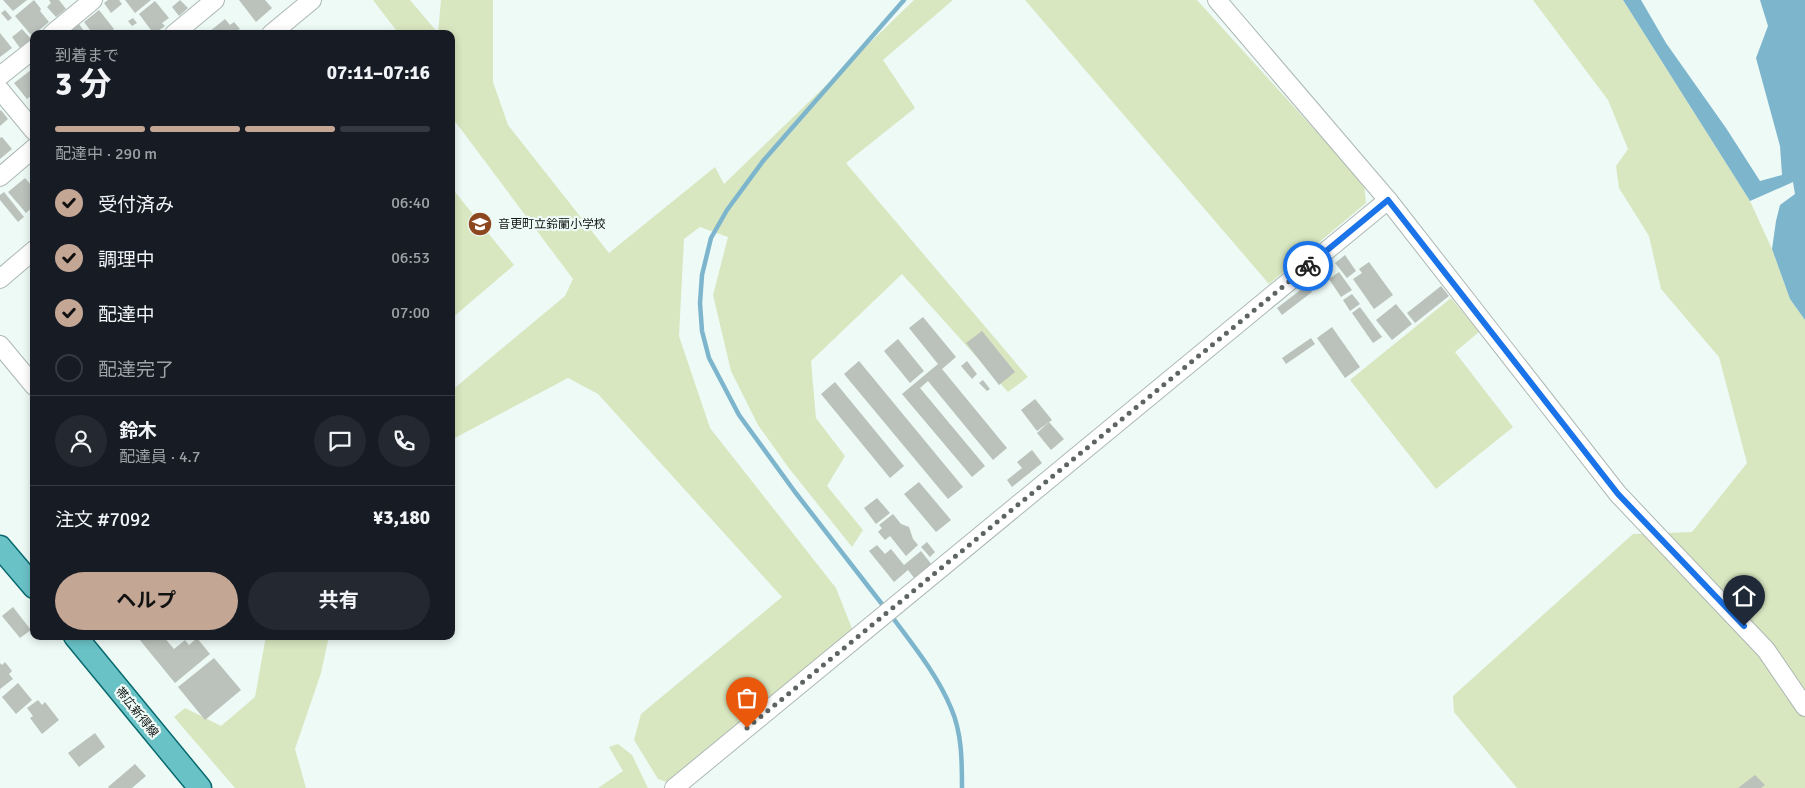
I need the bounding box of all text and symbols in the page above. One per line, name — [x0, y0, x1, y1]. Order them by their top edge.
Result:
text: 到着まで — [55, 46, 119, 66]
text: 07:11–07:16 — [327, 61, 430, 85]
text: 3 分 — [55, 65, 111, 104]
text: 配達中 · 290 m — [55, 144, 157, 164]
icon: check — [55, 189, 83, 217]
text: 受付済み — [98, 193, 174, 217]
text: 06:40 — [391, 193, 430, 213]
school or university icon: 音更町立鈴蘭小学校 — [467, 211, 493, 237]
place label: 音更町立鈴蘭小学校 — [498, 217, 606, 232]
courier — [1283, 241, 1333, 291]
icon: check — [55, 244, 83, 272]
text: 調理中 — [98, 248, 155, 272]
text: 06:53 — [391, 248, 430, 268]
icon: bike — [1294, 252, 1322, 280]
icon: check — [55, 299, 83, 327]
text: 配達中 — [98, 303, 155, 327]
text: 07:00 — [391, 303, 430, 323]
text: 配達完了 — [98, 358, 174, 382]
button: person — [55, 415, 107, 467]
button: chat — [314, 415, 366, 467]
button: phone — [378, 415, 430, 467]
text: 鈴木 — [119, 419, 157, 443]
text: 配達員 · 4.7 — [119, 447, 200, 467]
text: ¥3,180 — [373, 506, 430, 530]
text: 注文 #7092 — [55, 508, 150, 532]
button: ヘルプ — [55, 572, 238, 630]
button: 共有 — [248, 572, 430, 630]
pin — [1723, 575, 1765, 626]
icon: home — [1730, 582, 1758, 610]
pin — [726, 677, 768, 728]
street label: 帯広新得線 — [112, 684, 161, 740]
icon: bag — [733, 684, 761, 712]

